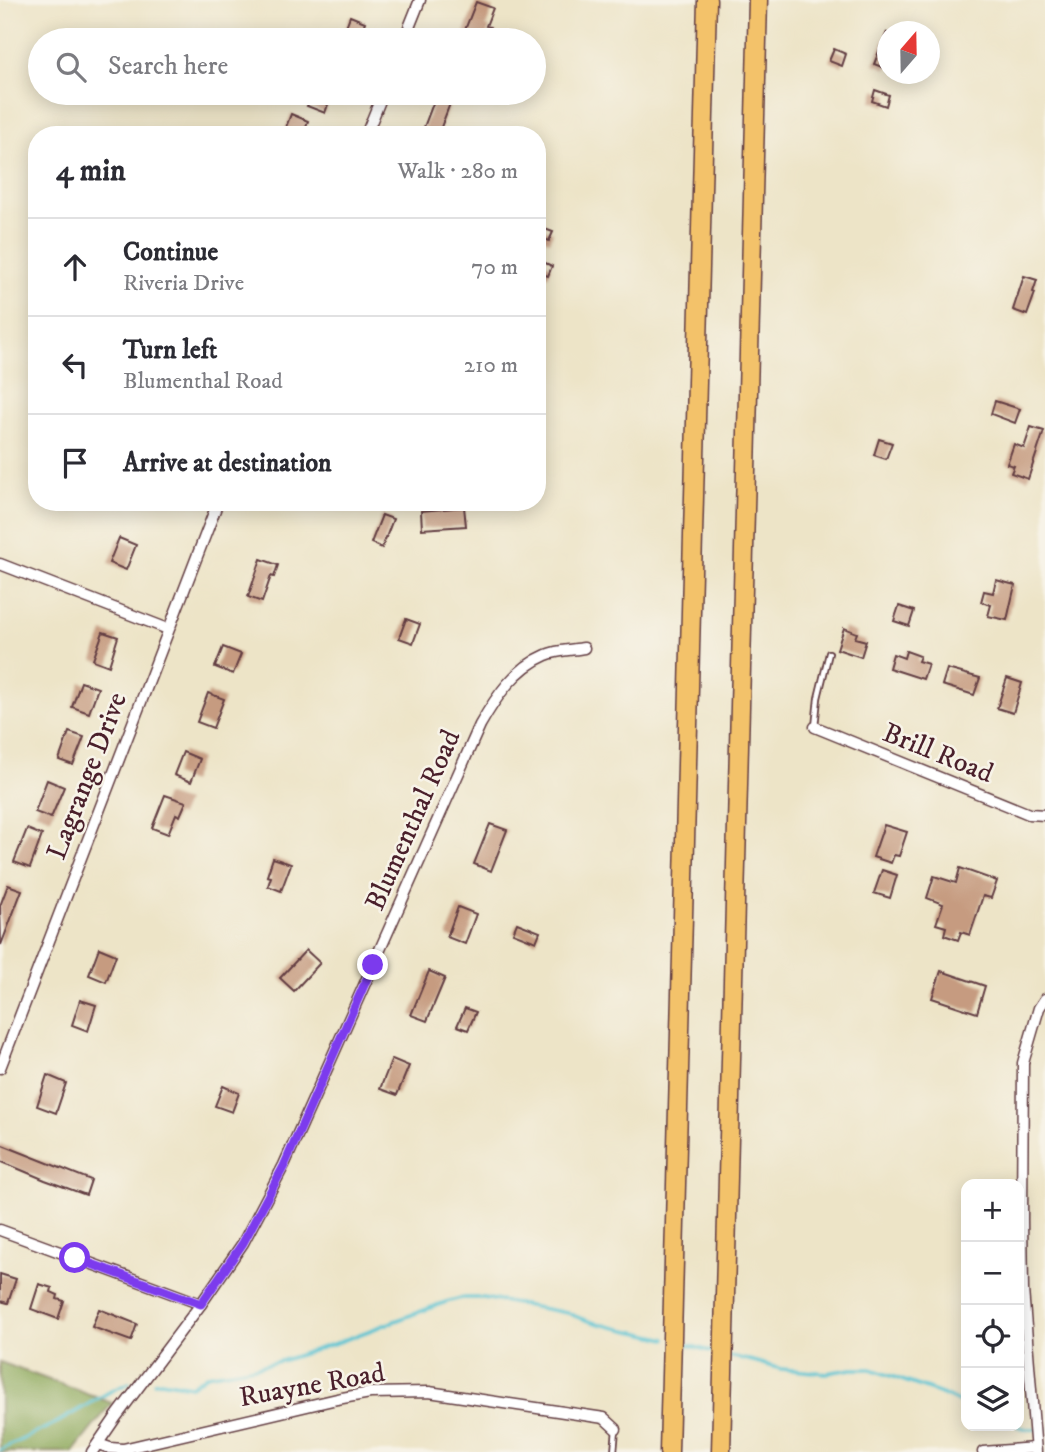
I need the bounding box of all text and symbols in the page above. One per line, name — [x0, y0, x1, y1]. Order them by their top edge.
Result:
north arrow — [877, 21, 940, 84]
search box — [28, 28, 546, 105]
icon: search — [52, 48, 90, 86]
text: Search here — [108, 50, 228, 83]
text: 4 min — [56, 153, 126, 190]
text: Walk · 280 m — [397, 157, 518, 186]
text: Continue — [123, 236, 218, 269]
icon: ahead — [56, 248, 94, 286]
text: 70 m — [471, 253, 518, 282]
text: Riveria Drive — [123, 269, 244, 298]
text: Turn left — [123, 334, 217, 367]
icon: left — [56, 346, 94, 384]
text: 210 m — [464, 351, 518, 380]
text: Blumenthal Road — [123, 367, 283, 396]
icon: arrive — [56, 444, 94, 482]
text: Arrive at destination — [123, 447, 332, 480]
street label: Lagrange Drive — [39, 687, 135, 865]
street label: Brill Road — [878, 715, 998, 791]
street label: Blumenthal Road — [357, 724, 469, 916]
route end — [357, 949, 388, 980]
map controls — [961, 1179, 1024, 1431]
button: + — [961, 1179, 1024, 1242]
route start — [59, 1242, 90, 1273]
button: − — [961, 1242, 1024, 1305]
button: locate — [961, 1305, 1024, 1368]
street label: Ruayne Road — [236, 1355, 388, 1415]
button: layers — [961, 1368, 1024, 1431]

